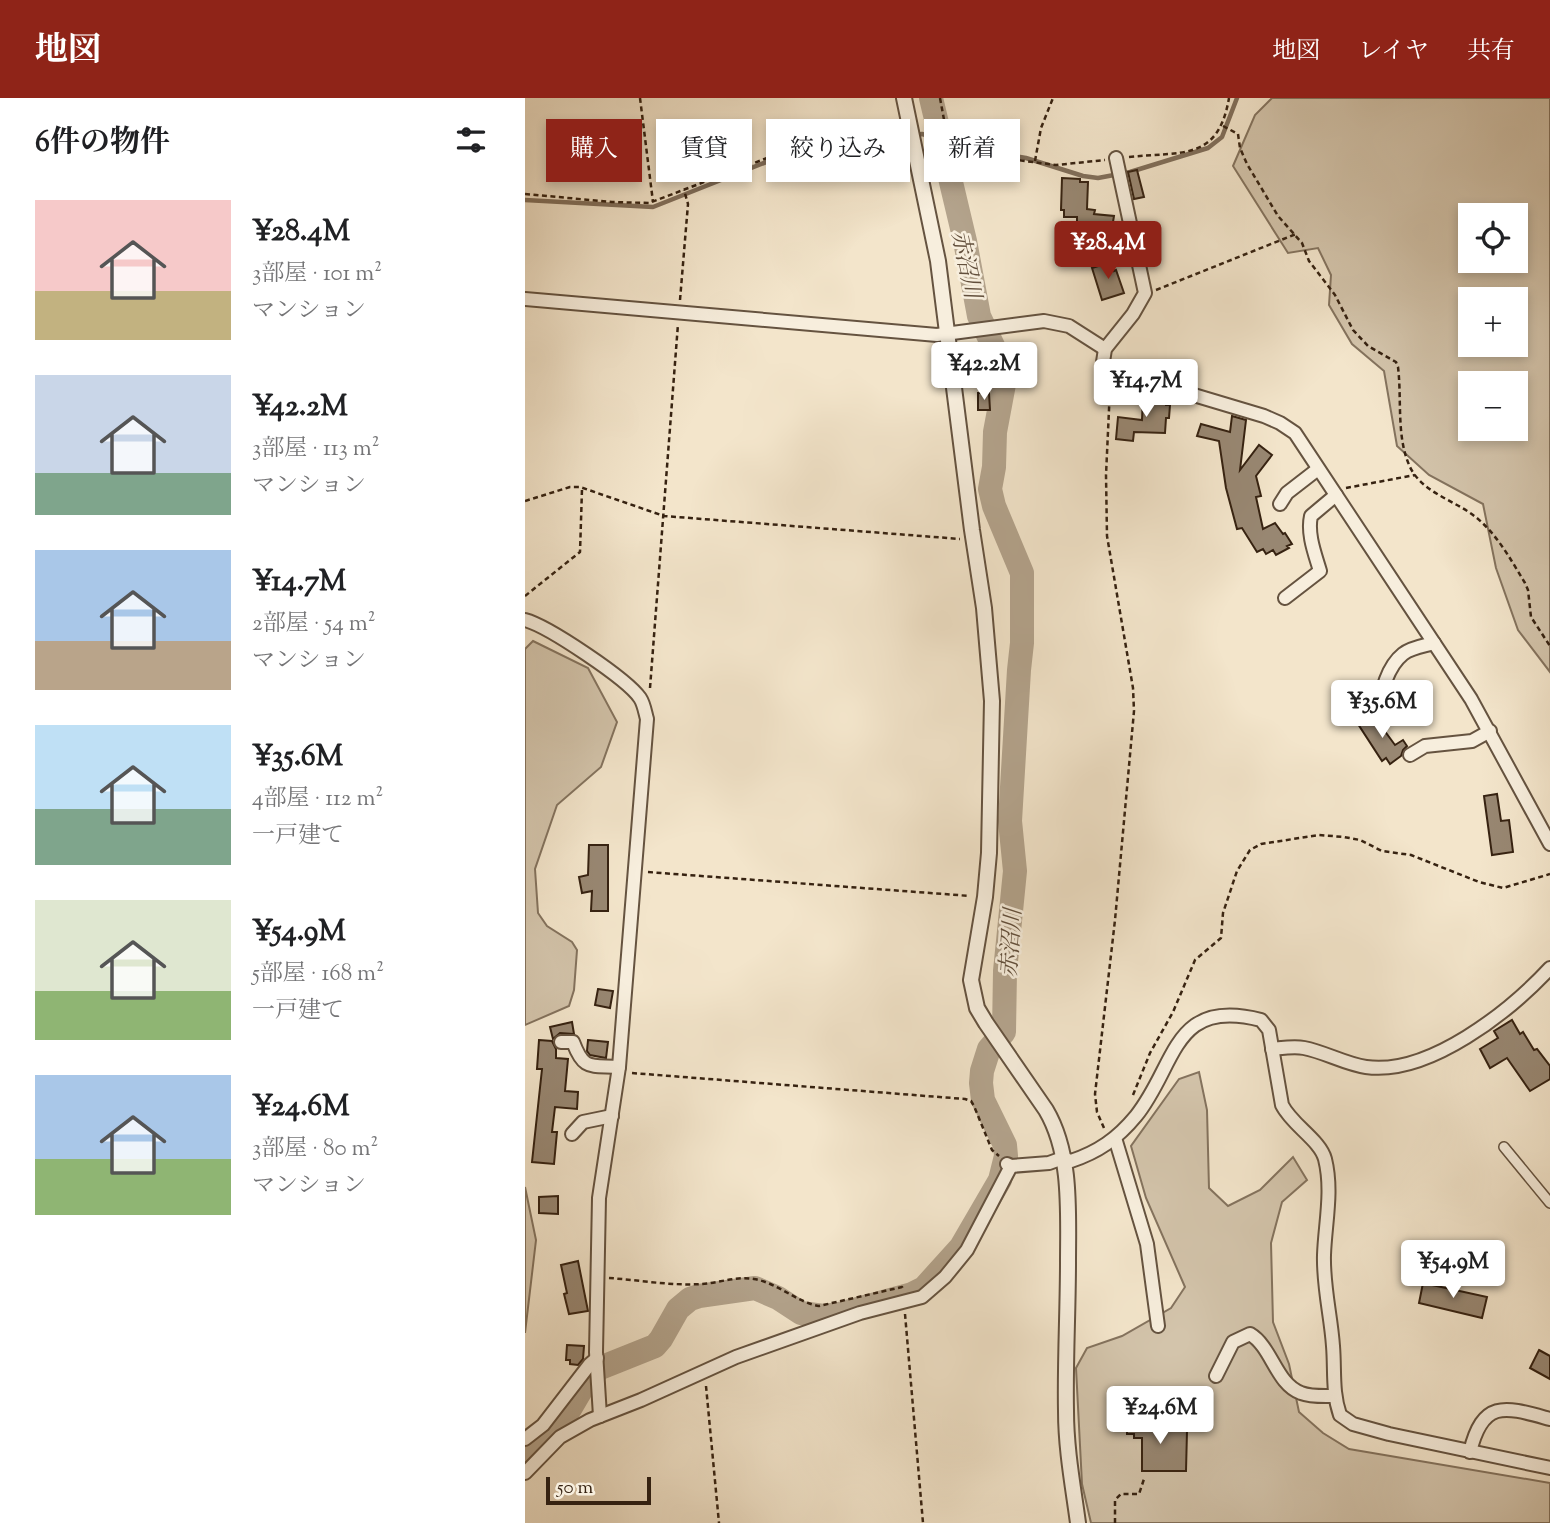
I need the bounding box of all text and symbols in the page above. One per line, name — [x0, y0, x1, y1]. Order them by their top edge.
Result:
text: 地図 — [35, 28, 101, 76]
text: 地図 — [1272, 35, 1320, 69]
text: レイヤ — [1358, 35, 1429, 69]
text: 共有 — [1467, 35, 1515, 69]
chip: 購入 — [546, 119, 642, 182]
chip: 賃貸 — [656, 119, 752, 182]
chip: 絞り込み — [766, 119, 910, 182]
chip: 新着 — [924, 119, 1020, 182]
icon: filters — [452, 121, 490, 159]
text: 6件の物件 — [35, 122, 170, 165]
map controls — [1458, 203, 1528, 441]
button: locate — [1458, 203, 1528, 273]
text: ¥28.4M — [252, 211, 350, 254]
pin: ¥28.4M — [1051, 222, 1165, 281]
water label: 赤沼川 — [941, 227, 988, 305]
text: ¥28.4M — [1070, 227, 1146, 260]
icon: home — [91, 228, 175, 312]
text: 3部屋 · 101 m² — [252, 258, 382, 291]
button: + — [1458, 287, 1528, 357]
text: マンション — [252, 295, 366, 328]
pin: ¥42.2M — [927, 342, 1041, 402]
text: ¥42.2M — [947, 348, 1021, 381]
pin: ¥14.7M — [1089, 360, 1203, 419]
text: ¥14.7M — [1110, 365, 1182, 398]
button: − — [1458, 371, 1528, 441]
text: ¥42.2M — [252, 386, 348, 429]
icon: home — [91, 403, 175, 487]
text: 3部屋 · 113 m² — [252, 433, 380, 466]
text: マンション — [252, 470, 366, 503]
text: ¥14.7M — [252, 561, 346, 604]
icon: home — [91, 578, 175, 662]
text: 2部屋 · 54 m² — [252, 608, 376, 641]
text: マンション — [252, 645, 366, 678]
pin: ¥35.6M — [1325, 680, 1439, 740]
text: ¥35.6M — [1347, 686, 1417, 719]
text: ¥35.6M — [252, 736, 343, 779]
icon: home — [91, 753, 175, 837]
text: 4部屋 · 112 m² — [252, 783, 383, 816]
text: 一戸建て — [252, 820, 344, 853]
water label: 赤沼川 — [994, 905, 1032, 979]
text: ¥54.9M — [252, 911, 346, 954]
icon: home — [91, 928, 175, 1012]
text: 5部屋 · 168 m² — [252, 958, 384, 991]
text: 一戸建て — [252, 995, 344, 1028]
text: ¥24.6M — [252, 1086, 350, 1129]
icon: home — [91, 1103, 175, 1187]
text: 3部屋 · 80 m² — [252, 1133, 378, 1166]
text: マンション — [252, 1170, 366, 1203]
pin: ¥54.9M — [1396, 1240, 1510, 1300]
text: ¥54.9M — [1417, 1246, 1489, 1279]
pin: ¥24.6M — [1103, 1386, 1217, 1446]
text: ¥24.6M — [1123, 1392, 1197, 1425]
scale bar — [546, 1474, 651, 1506]
text: 50 m — [557, 1475, 593, 1502]

